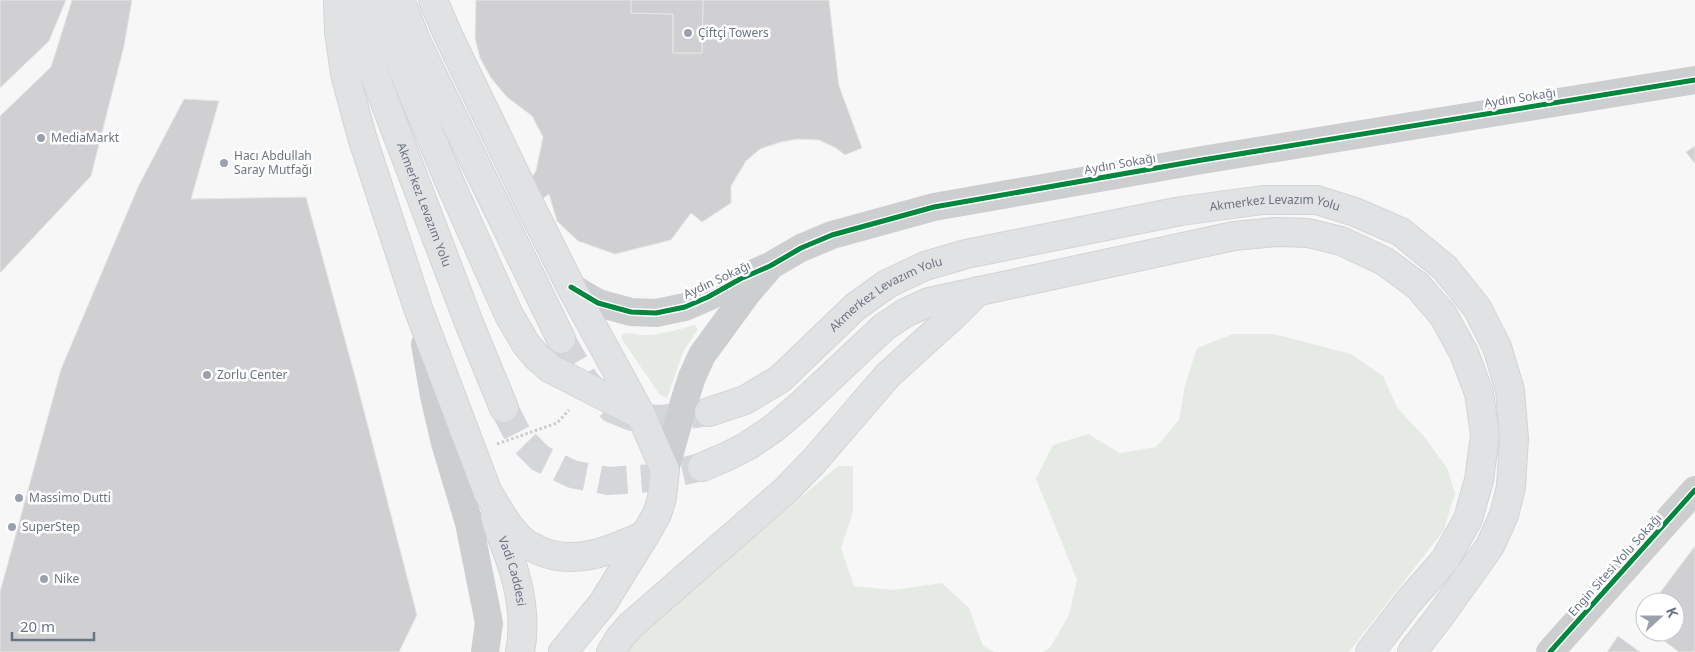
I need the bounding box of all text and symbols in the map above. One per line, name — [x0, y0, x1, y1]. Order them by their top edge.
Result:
place label: Çiftçi Towers — [698, 24, 769, 41]
marker: Çiftçi Towers — [682, 27, 694, 39]
street label: Aydın Sokağı — [1483, 83, 1557, 112]
place label: MediaMarkt — [51, 129, 120, 146]
marker: MediaMarkt — [35, 132, 47, 144]
street label: Akmerkez Levazım Yolu — [393, 140, 456, 269]
place label: Hacı Abdullah Saray Mutfağı — [234, 147, 312, 178]
street label: Aydın Sokağı — [1083, 149, 1157, 178]
marker: Hacı Abdullah Saray Mutfağı — [218, 157, 230, 169]
street label: Akmerkez Levazım Yolu — [1209, 191, 1343, 215]
street label: Akmerkez Levazım Yolu — [825, 252, 944, 335]
street label: Aydın Sokağı — [680, 257, 753, 303]
place label: Zorlu Center — [217, 366, 288, 383]
marker: Zorlu Center — [201, 369, 213, 381]
place label: Massimo Dutti — [29, 489, 111, 506]
marker: Massimo Dutti — [13, 492, 25, 504]
street label: Engin Sitesi Yolu Sokağı — [1564, 510, 1665, 620]
place label: SuperStep — [22, 518, 80, 535]
marker: SuperStep — [6, 521, 18, 533]
street label: Vadi Caddesi — [494, 534, 530, 607]
place label: Nike — [54, 570, 80, 587]
marker: Nike — [38, 573, 50, 585]
north arrow — [1635, 592, 1685, 642]
text: K — [1662, 604, 1683, 621]
scale bar — [12, 610, 95, 642]
text: 20 m — [20, 616, 55, 636]

